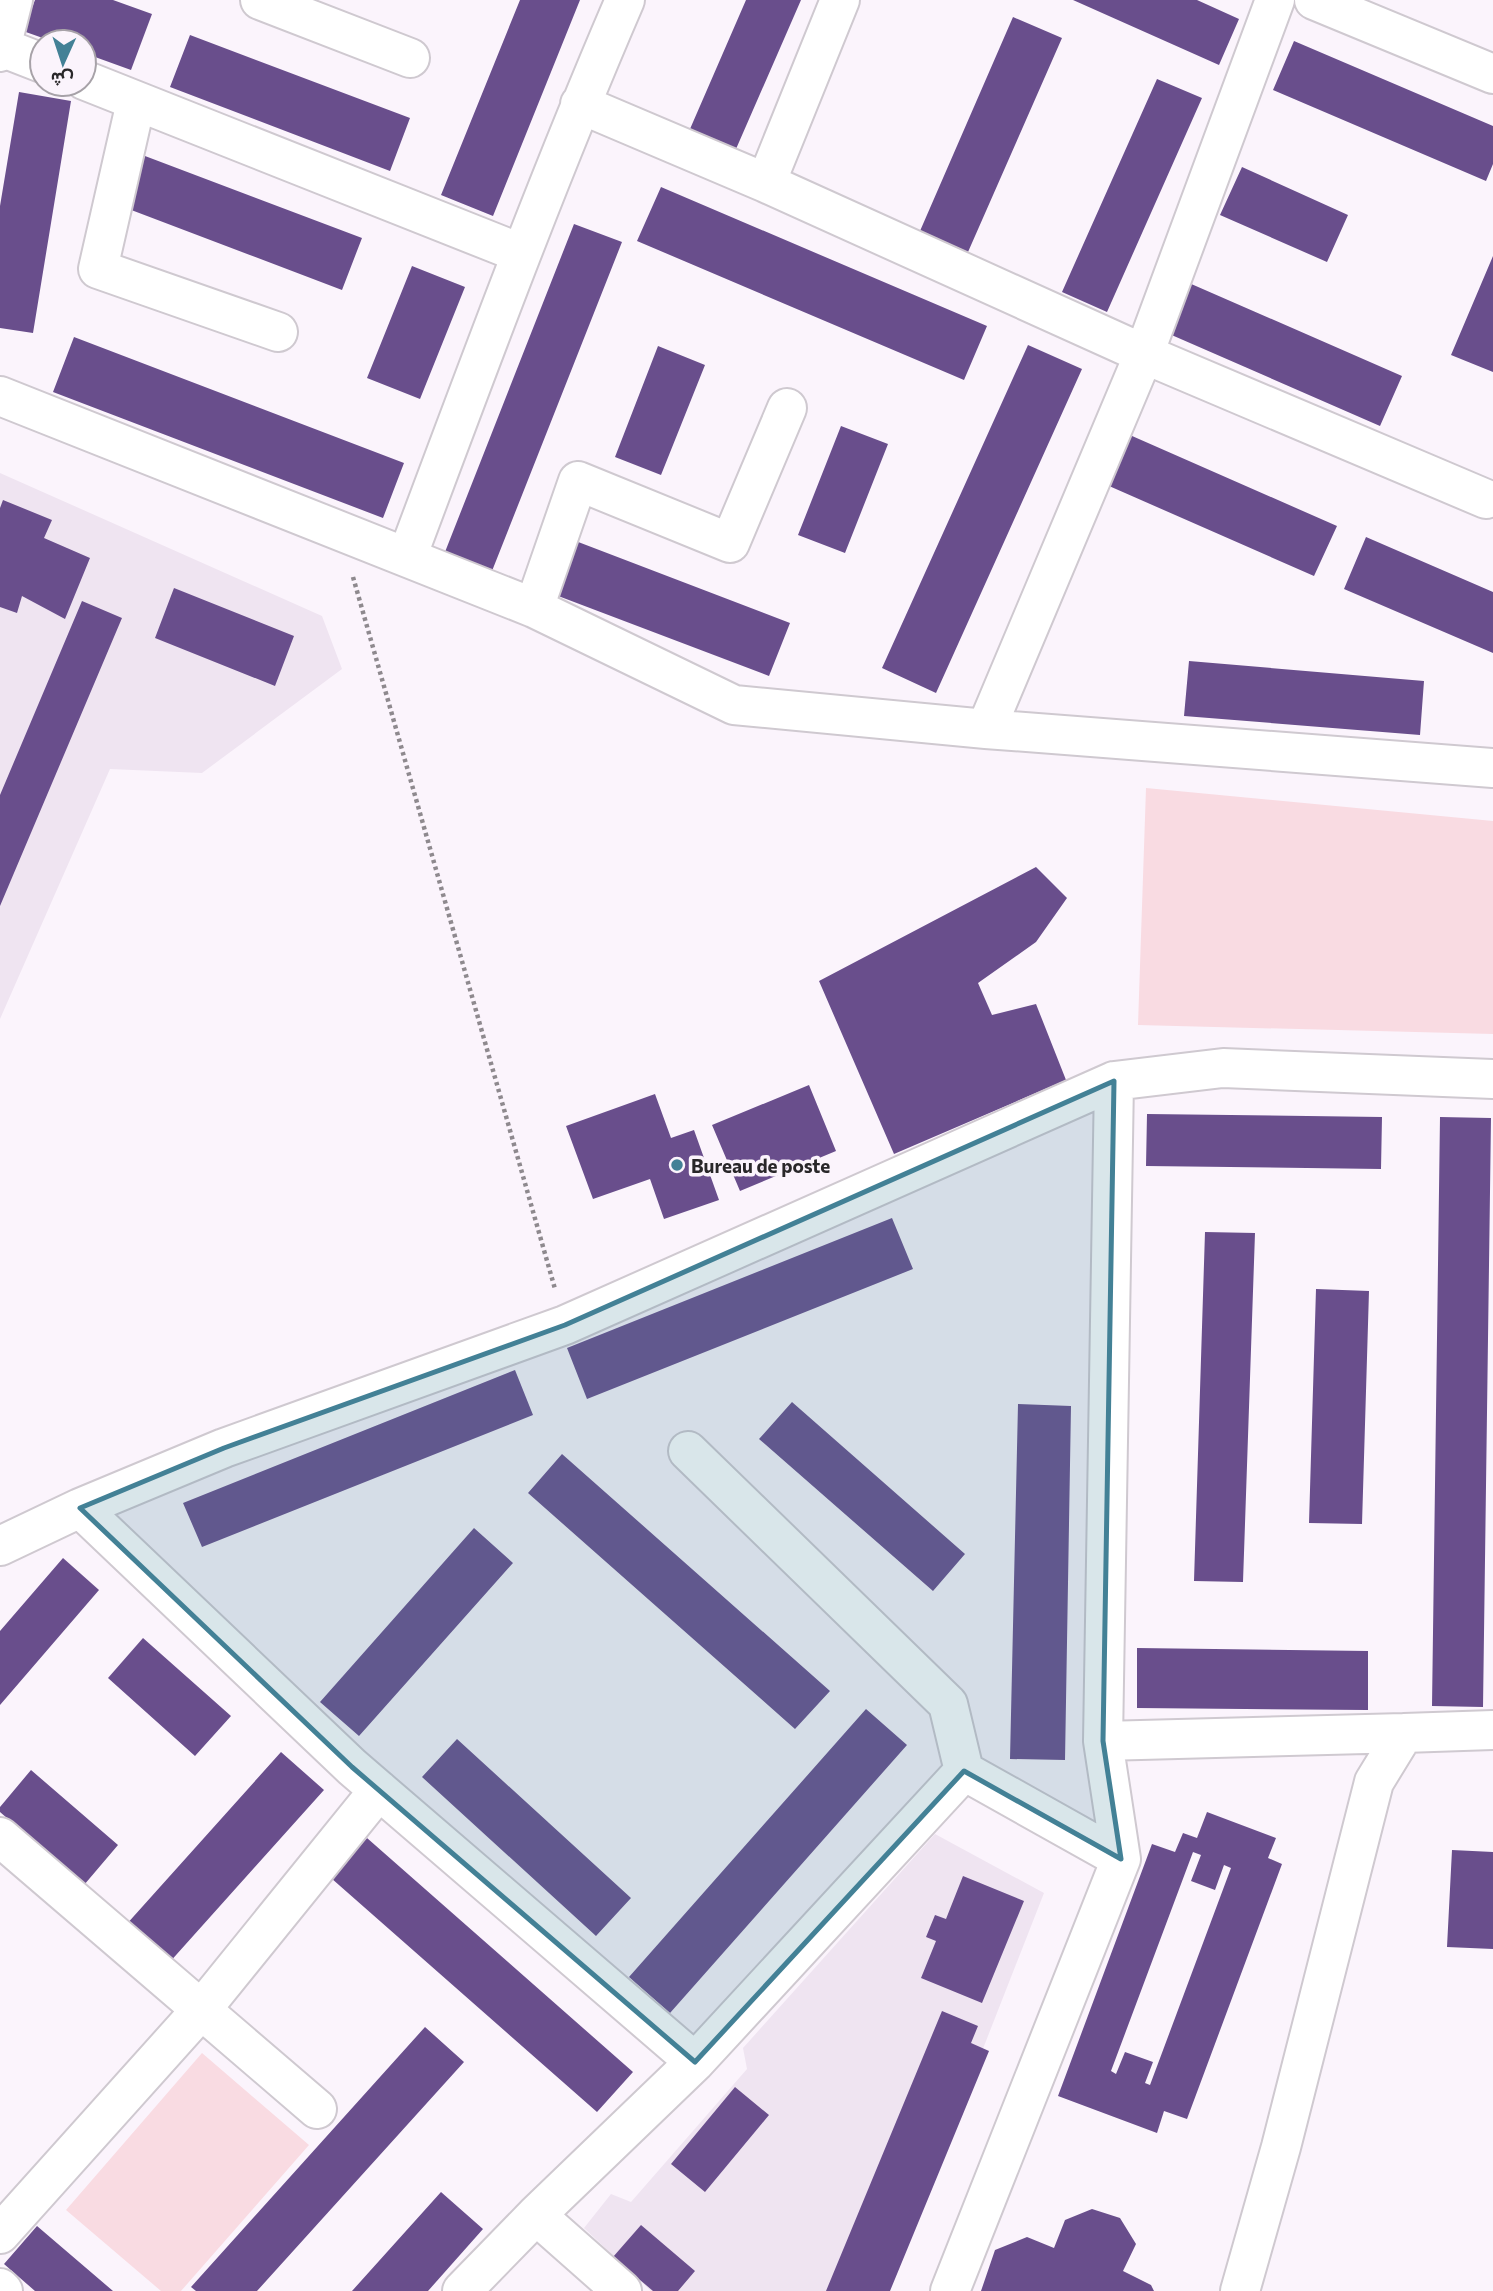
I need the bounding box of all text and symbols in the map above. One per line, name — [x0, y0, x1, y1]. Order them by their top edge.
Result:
north arrow — [28, 28, 98, 98]
text: ش — [50, 67, 74, 93]
place label: Bureau de poste — [691, 1154, 830, 1177]
marker: Bureau de poste — [669, 1157, 685, 1173]

